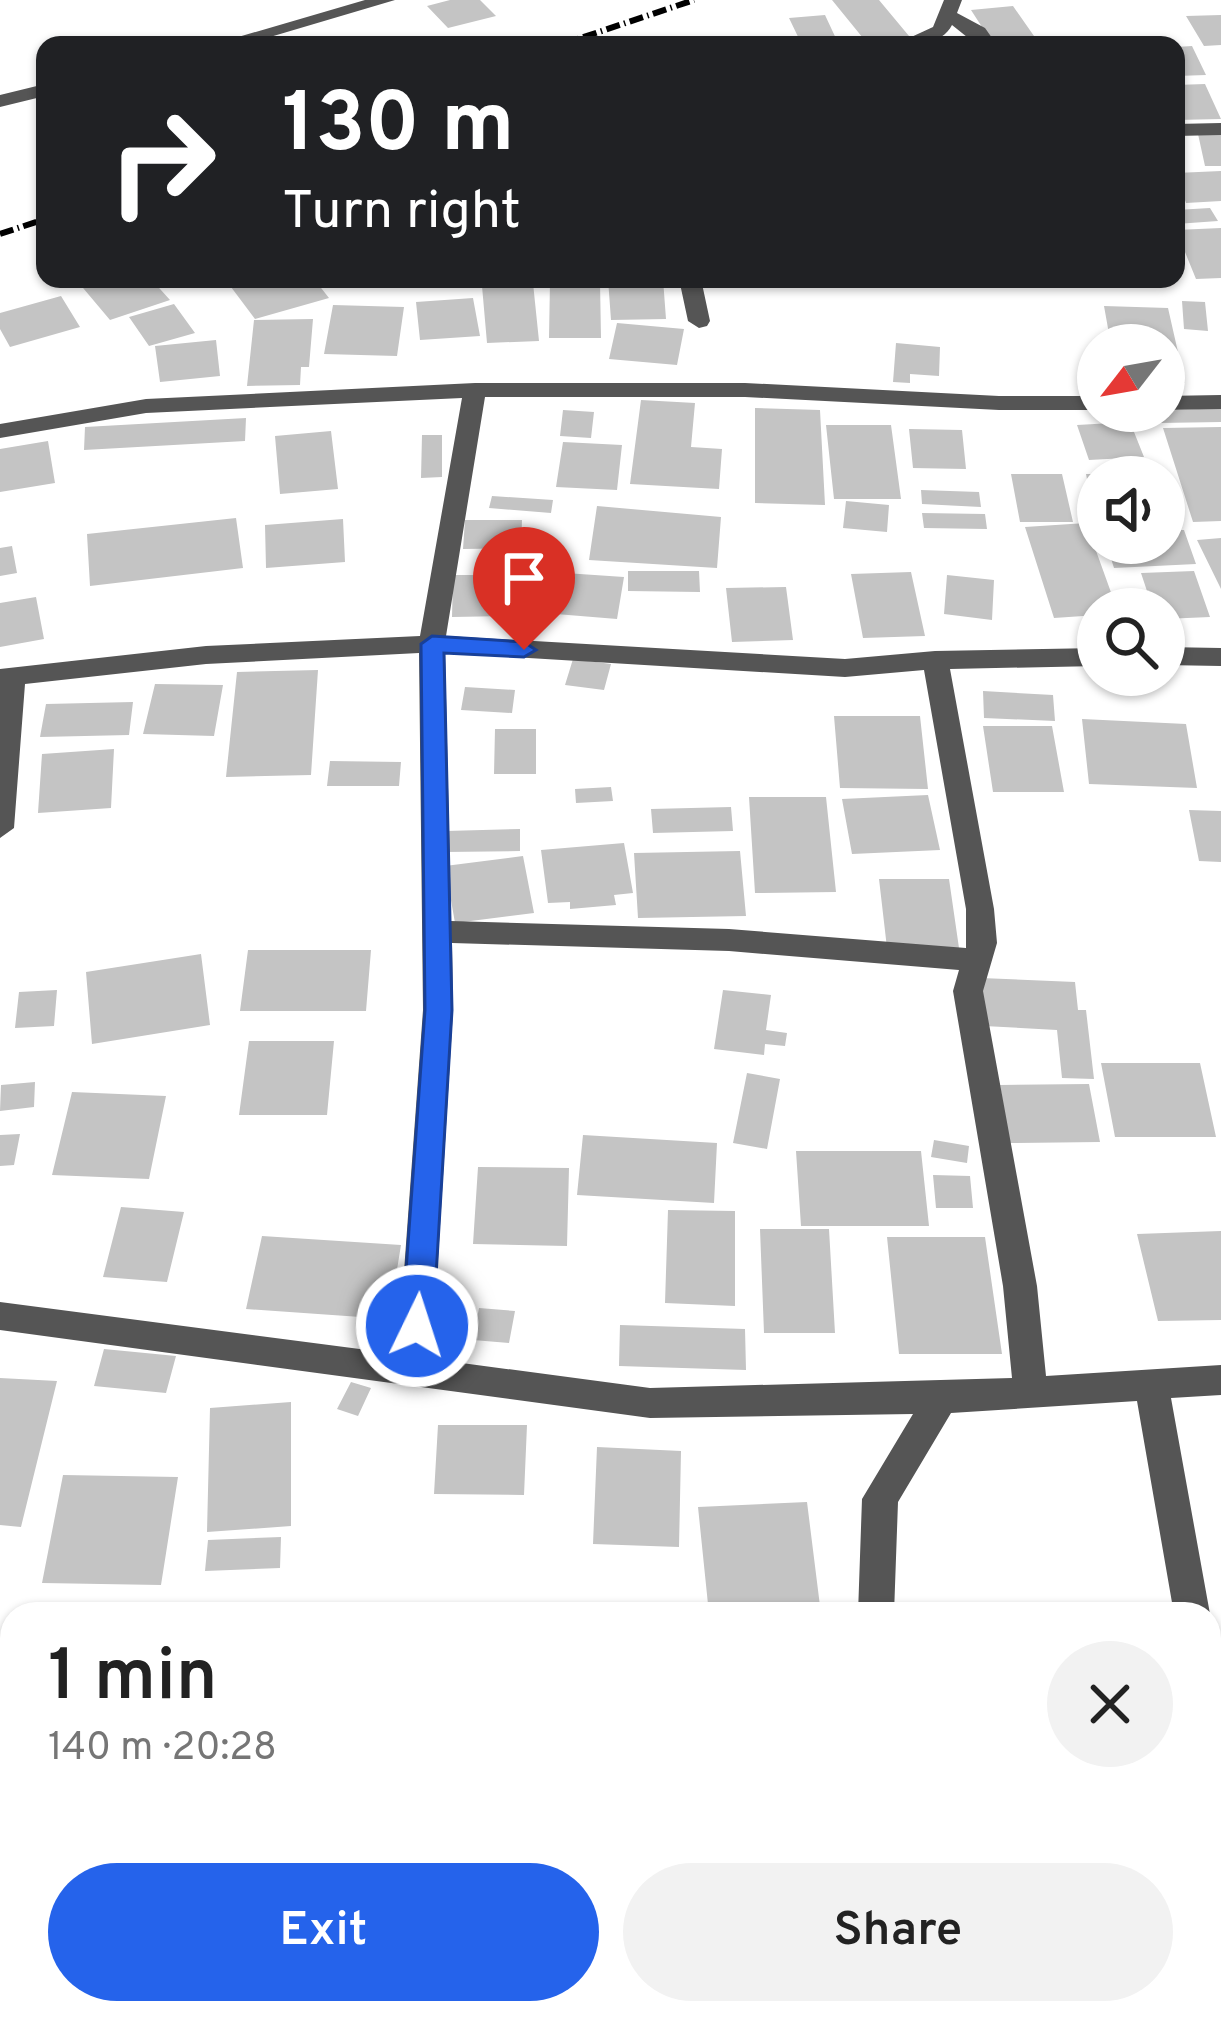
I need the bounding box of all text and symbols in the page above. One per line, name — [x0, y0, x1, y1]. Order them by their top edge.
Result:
text: 130 m — [282, 75, 514, 181]
icon: right — [84, 84, 240, 240]
text: Turn right — [282, 179, 521, 248]
north arrow — [1077, 324, 1185, 432]
map controls — [1077, 324, 1185, 696]
button: sound — [1077, 456, 1185, 564]
pin — [473, 527, 575, 650]
icon: arrive — [491, 545, 557, 611]
button: search — [1077, 588, 1185, 696]
position arrow — [354, 1263, 480, 1389]
text: 1 min — [48, 1634, 218, 1726]
button: close — [1047, 1641, 1173, 1767]
text: 140 m · 20:28 — [48, 1725, 277, 1774]
button: Exit — [48, 1863, 599, 2001]
button: Share — [623, 1863, 1173, 2001]

